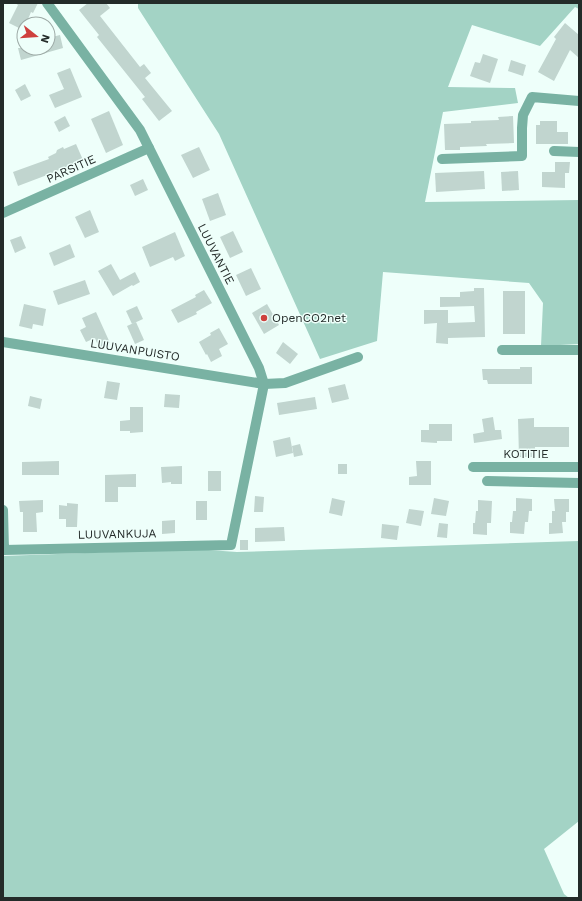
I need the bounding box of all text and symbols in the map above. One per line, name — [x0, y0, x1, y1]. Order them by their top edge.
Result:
north arrow — [16, 16, 56, 56]
text: N — [38, 33, 52, 45]
street label: PARSITIE — [44, 152, 98, 186]
street label: LUUVANTIE — [195, 221, 237, 287]
place label: OpenCO2net — [272, 311, 346, 325]
marker: OpenCO2net — [259, 313, 269, 323]
street label: LUUVANPUISTO — [89, 336, 181, 364]
street label: KOTITIE — [503, 447, 549, 461]
street label: LUUVANKUJA — [78, 526, 156, 542]

